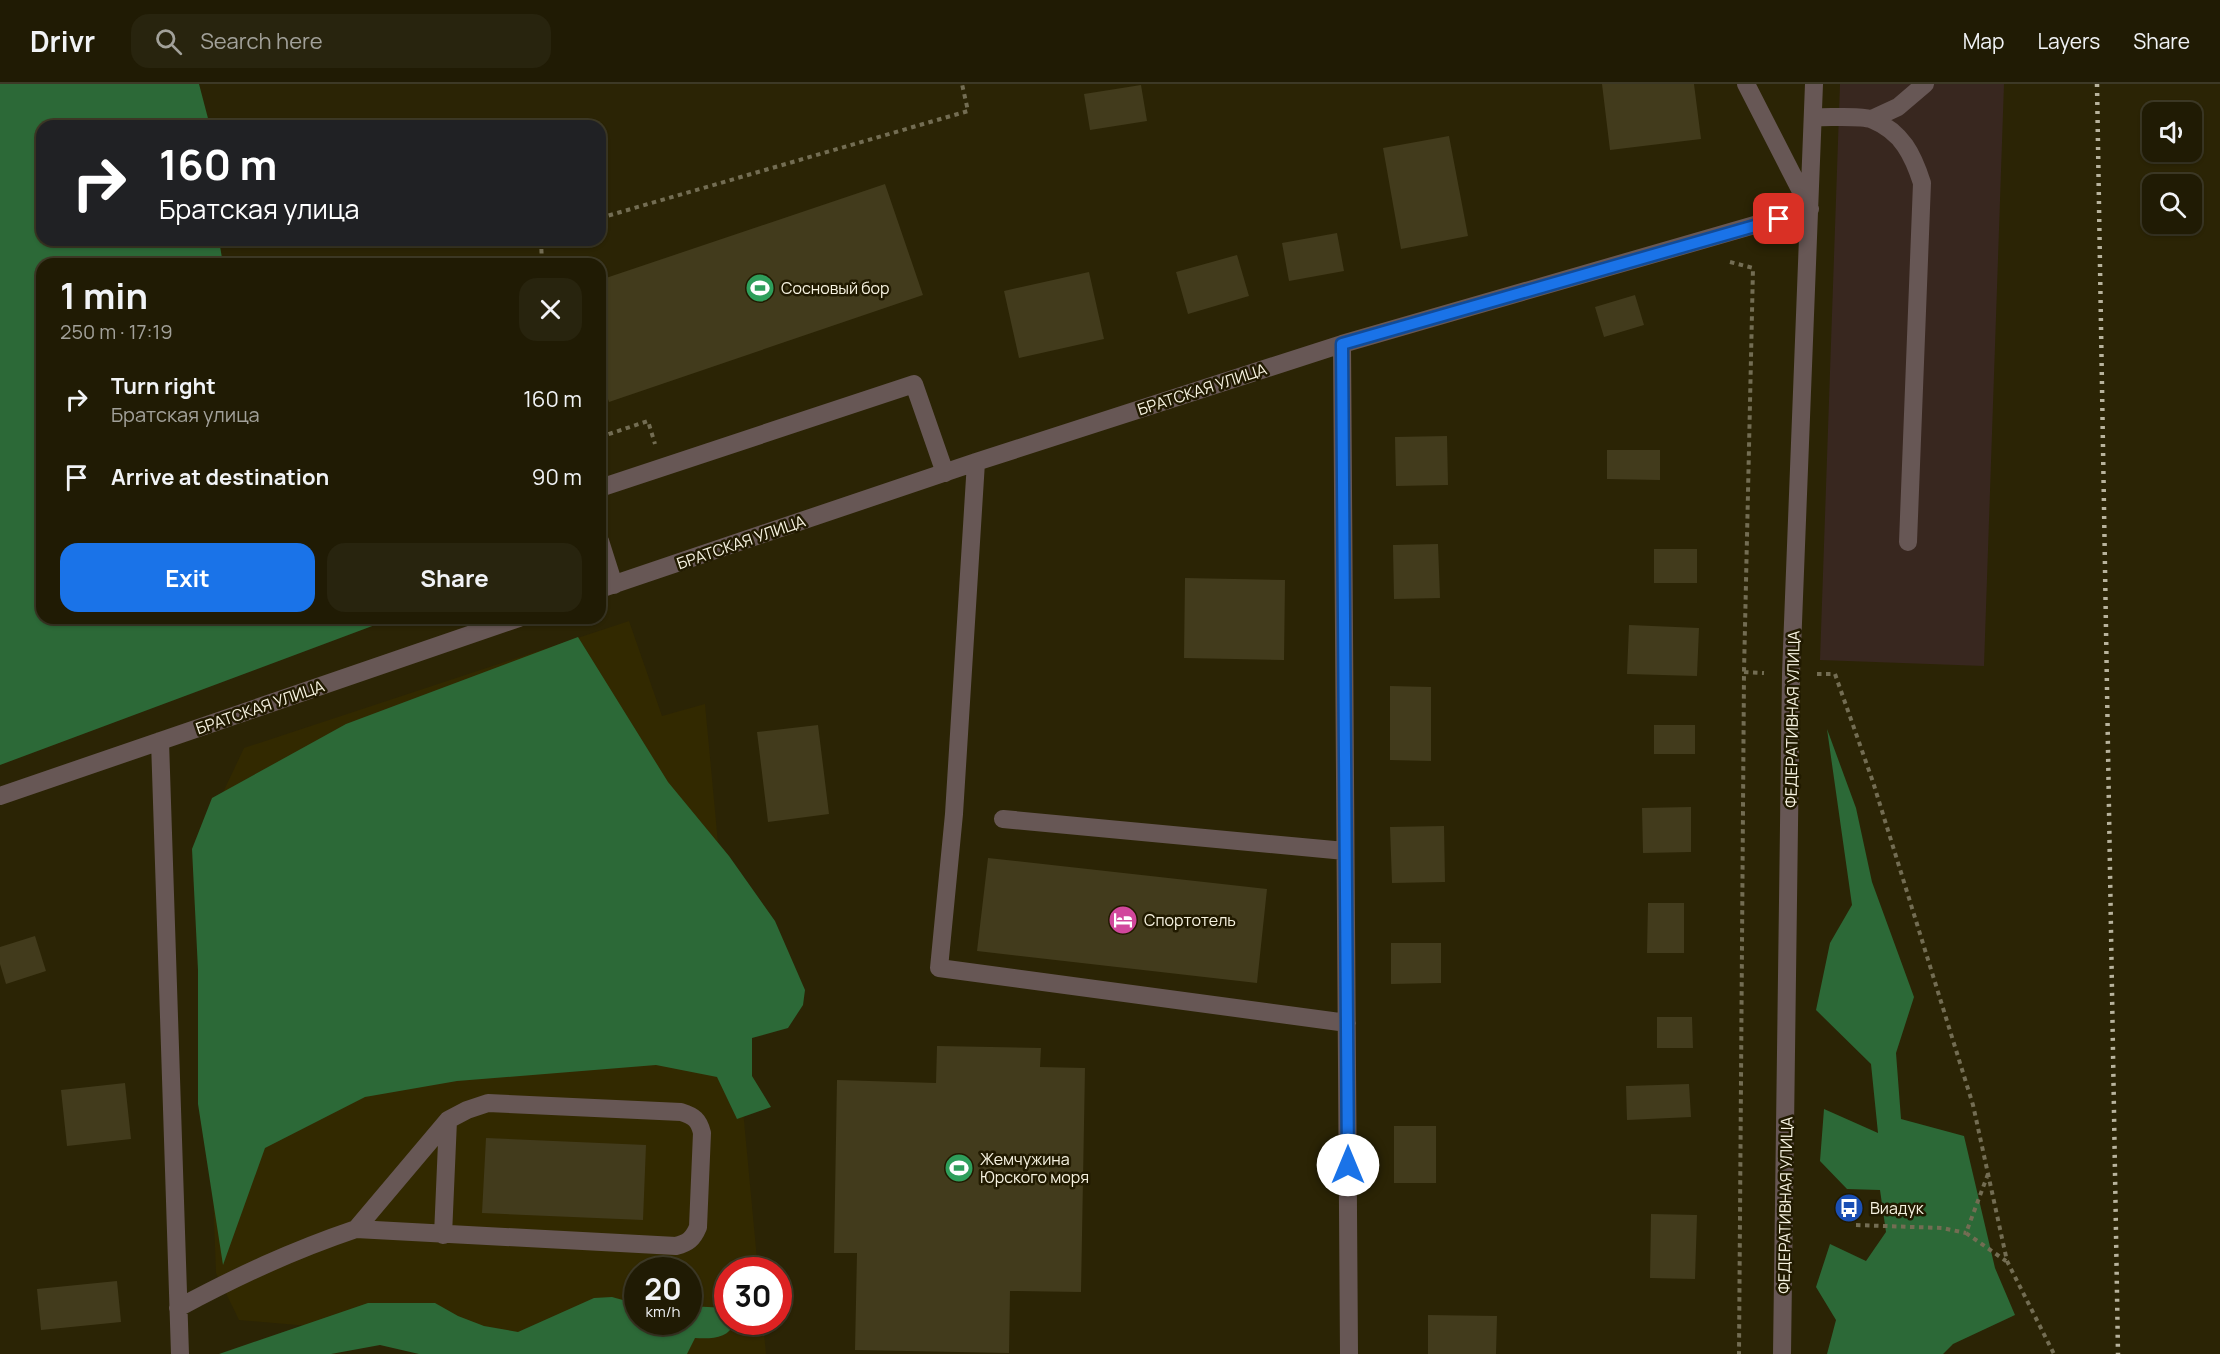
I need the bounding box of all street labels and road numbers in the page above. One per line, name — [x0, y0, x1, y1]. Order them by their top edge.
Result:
street label: БРАТСКАЯ УЛИЦА — [1135, 358, 1269, 420]
street label: БРАТСКАЯ УЛИЦА — [674, 510, 808, 574]
street label: ФЕДЕРАТИВНАЯ УЛИЦА — [1779, 630, 1805, 808]
street label: БРАТСКАЯ УЛИЦА — [193, 675, 327, 739]
street label: ФЕДЕРАТИВНАЯ УЛИЦА — [1772, 1116, 1798, 1294]

